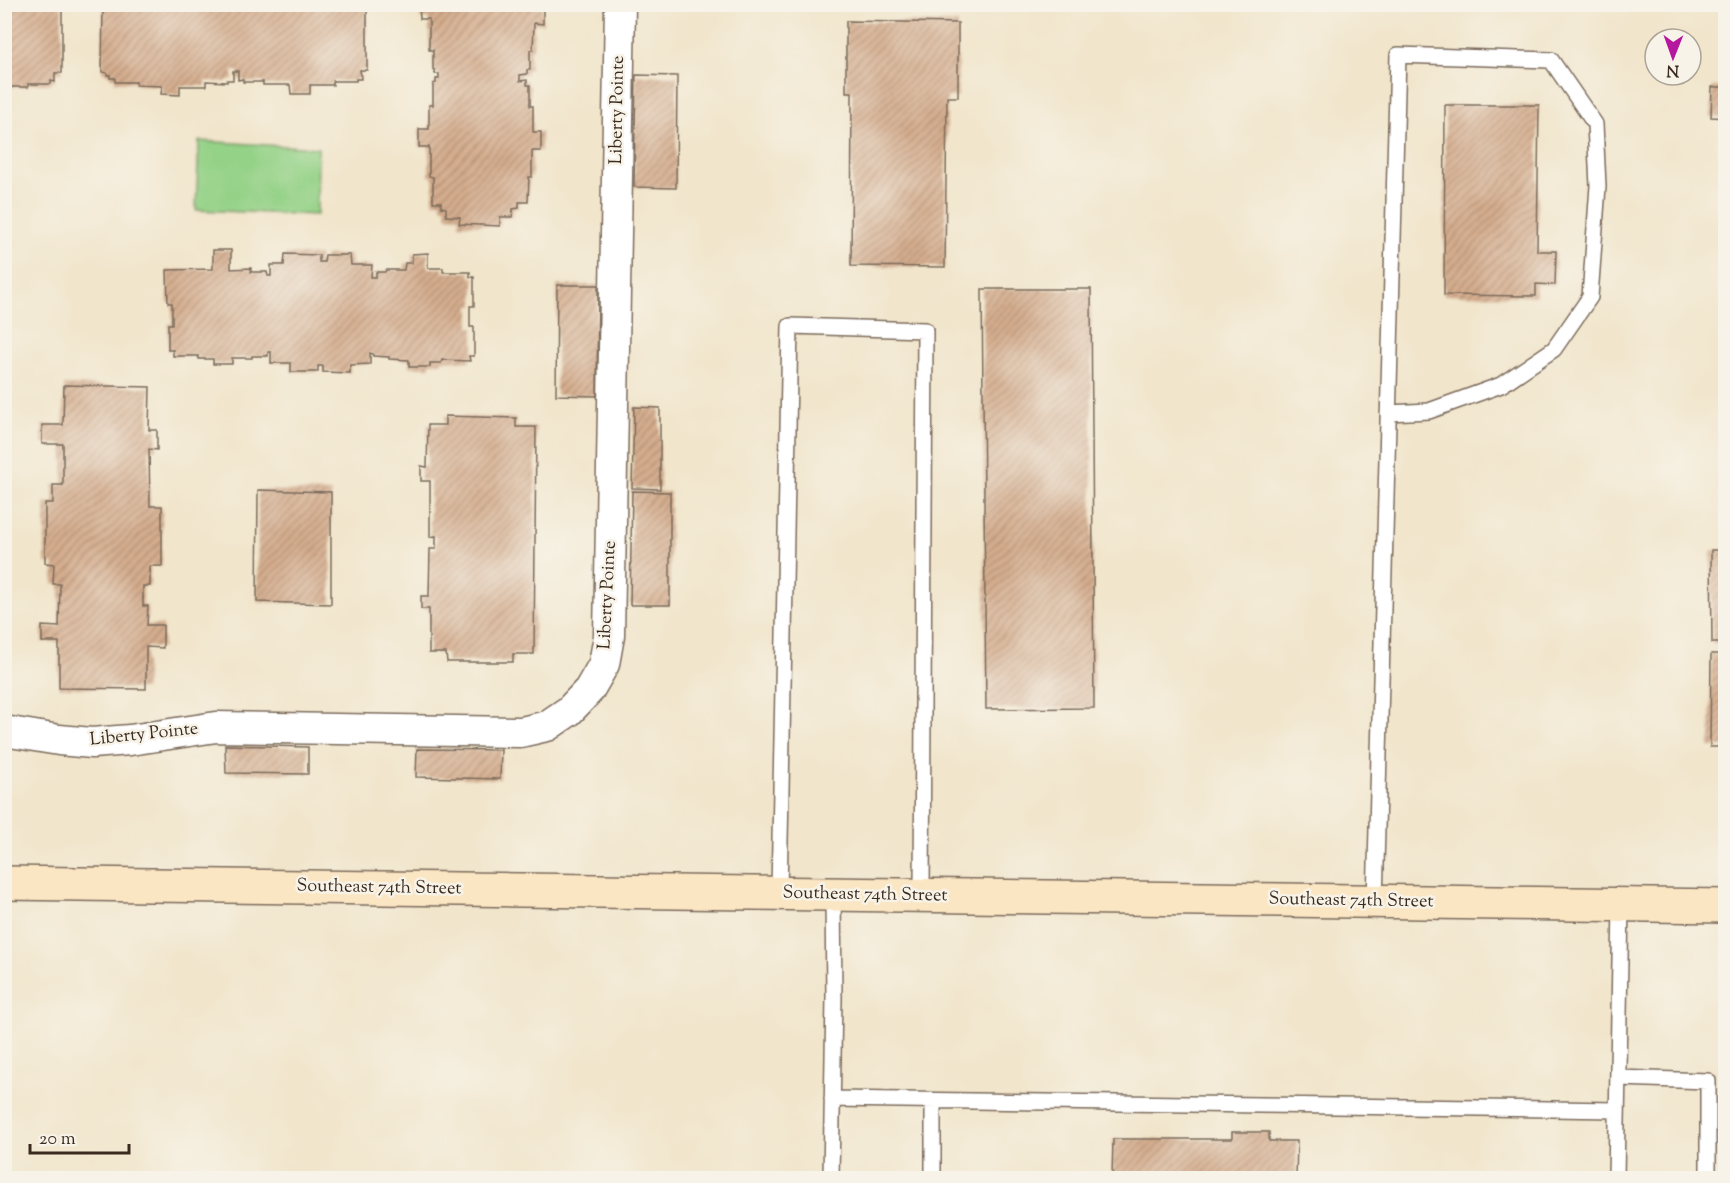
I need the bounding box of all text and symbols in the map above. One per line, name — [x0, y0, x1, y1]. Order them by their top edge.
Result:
north arrow — [1643, 27, 1703, 87]
street label: Liberty Pointe — [604, 55, 632, 165]
text: N — [1666, 58, 1679, 81]
street label: Liberty Pointe — [592, 540, 624, 650]
street label: Liberty Pointe — [88, 716, 200, 754]
street label: Southeast 74th Street — [296, 874, 462, 902]
street label: Southeast 74th Street — [782, 881, 948, 909]
street label: Southeast 74th Street — [1268, 887, 1434, 915]
scale bar — [30, 1117, 129, 1155]
text: 20 m — [39, 1127, 76, 1153]

